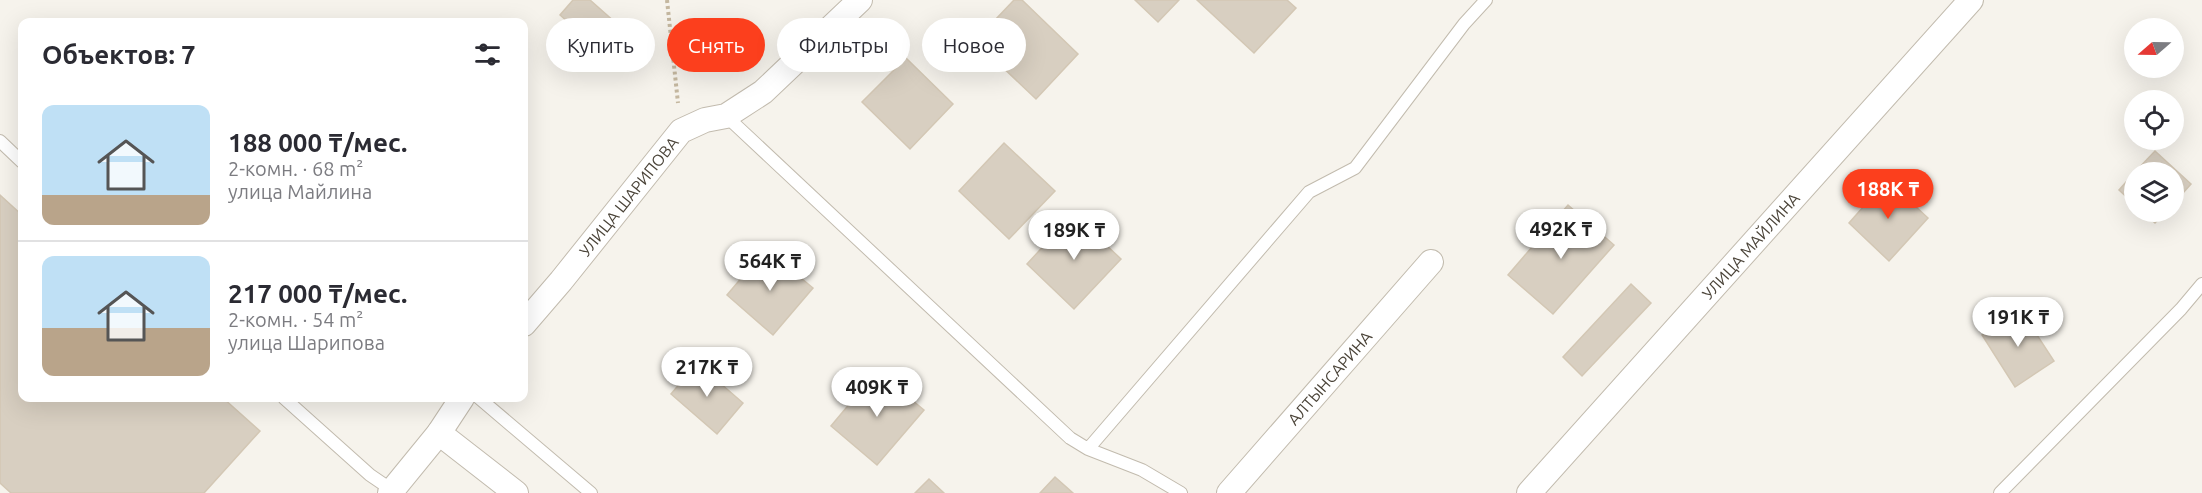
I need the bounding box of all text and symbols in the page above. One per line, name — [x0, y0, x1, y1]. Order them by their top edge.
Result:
chip: Купить — [546, 18, 655, 72]
chip: Снять — [667, 18, 765, 72]
chip: Фильтры — [777, 18, 910, 72]
chip: Новое — [922, 18, 1026, 72]
north arrow — [2124, 18, 2184, 78]
map controls — [2124, 18, 2184, 222]
icon: filters — [471, 38, 504, 71]
text: Объектов: 7 — [42, 40, 196, 69]
button: locate — [2124, 90, 2184, 150]
text: 188 000 ₸/мес. — [228, 128, 407, 157]
icon: home — [90, 129, 162, 201]
street label: УЛИЦА ШАРИПОВА — [576, 133, 682, 260]
text: 2-комн. · 68 m² — [228, 157, 363, 180]
button: layers — [2124, 162, 2184, 222]
pin: 188K ₸ — [1839, 169, 1937, 220]
text: 188K ₸ — [1856, 177, 1920, 200]
text: улица Майлина — [228, 180, 372, 203]
street label: УЛИЦА МАЙЛИНА — [1698, 189, 1803, 303]
pin: 492K ₸ — [1512, 209, 1610, 260]
pin: 189K ₸ — [1025, 210, 1123, 261]
text: 492K ₸ — [1529, 217, 1593, 240]
text: 189K ₸ — [1042, 218, 1106, 241]
pin: 564K ₸ — [721, 241, 819, 292]
text: 564K ₸ — [738, 249, 802, 272]
text: 217 000 ₸/мес. — [228, 279, 407, 308]
icon: home — [90, 280, 162, 352]
pin: 191K ₸ — [1969, 297, 2067, 348]
text: 191K ₸ — [1986, 305, 2050, 328]
text: 2-комн. · 54 m² — [228, 308, 363, 331]
street label: АЛТЫНСАРИНА — [1284, 327, 1376, 428]
text: улица Шарипова — [228, 331, 385, 354]
pin: 217K ₸ — [658, 347, 756, 398]
text: 217K ₸ — [675, 355, 739, 378]
pin: 409K ₸ — [828, 367, 926, 418]
text: 409K ₸ — [845, 375, 909, 398]

